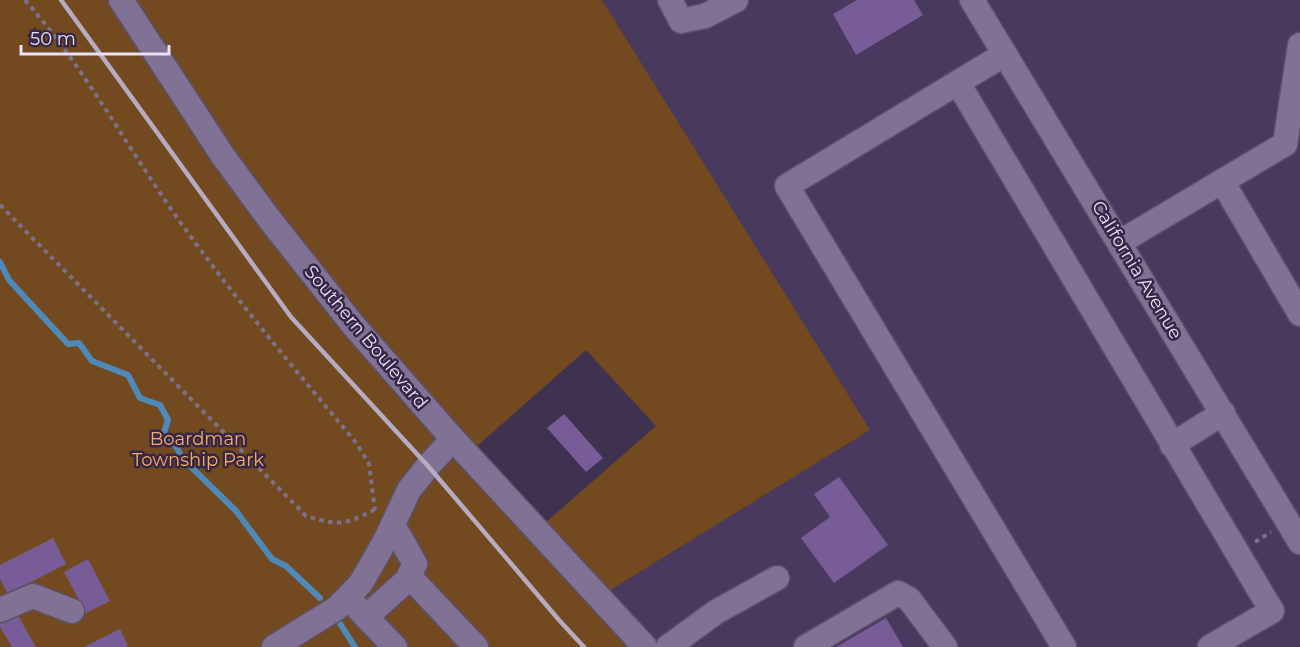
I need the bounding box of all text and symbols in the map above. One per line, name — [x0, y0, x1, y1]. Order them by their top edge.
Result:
scale bar — [21, 18, 170, 56]
text: 50 m — [30, 28, 76, 50]
street label: California Avenue — [1087, 197, 1187, 343]
street label: Southern Boulevard — [300, 261, 432, 413]
park label: Boardman Township Park — [132, 428, 264, 471]

